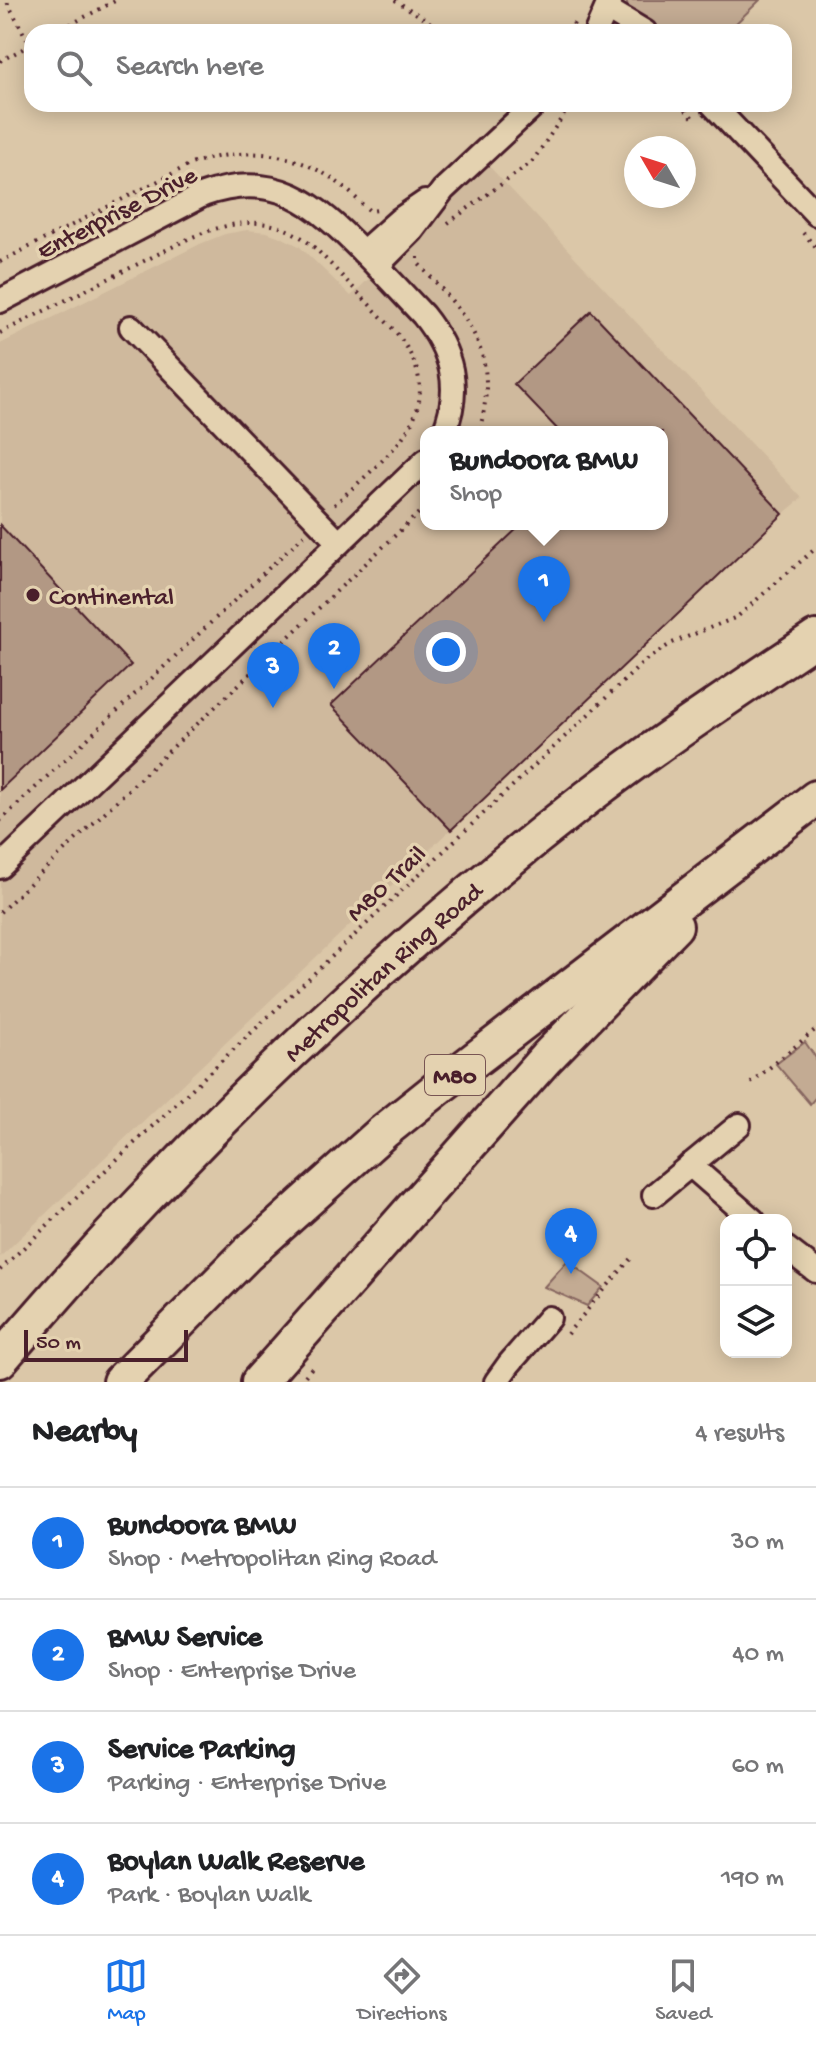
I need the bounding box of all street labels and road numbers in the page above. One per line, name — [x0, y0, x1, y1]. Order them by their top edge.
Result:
street label: Enterprise Drive — [33, 161, 204, 269]
street label: M80 Trail — [342, 840, 435, 930]
street label: Metropolitan Ring Road — [280, 876, 492, 1071]
road number: M80 — [425, 1055, 485, 1095]

